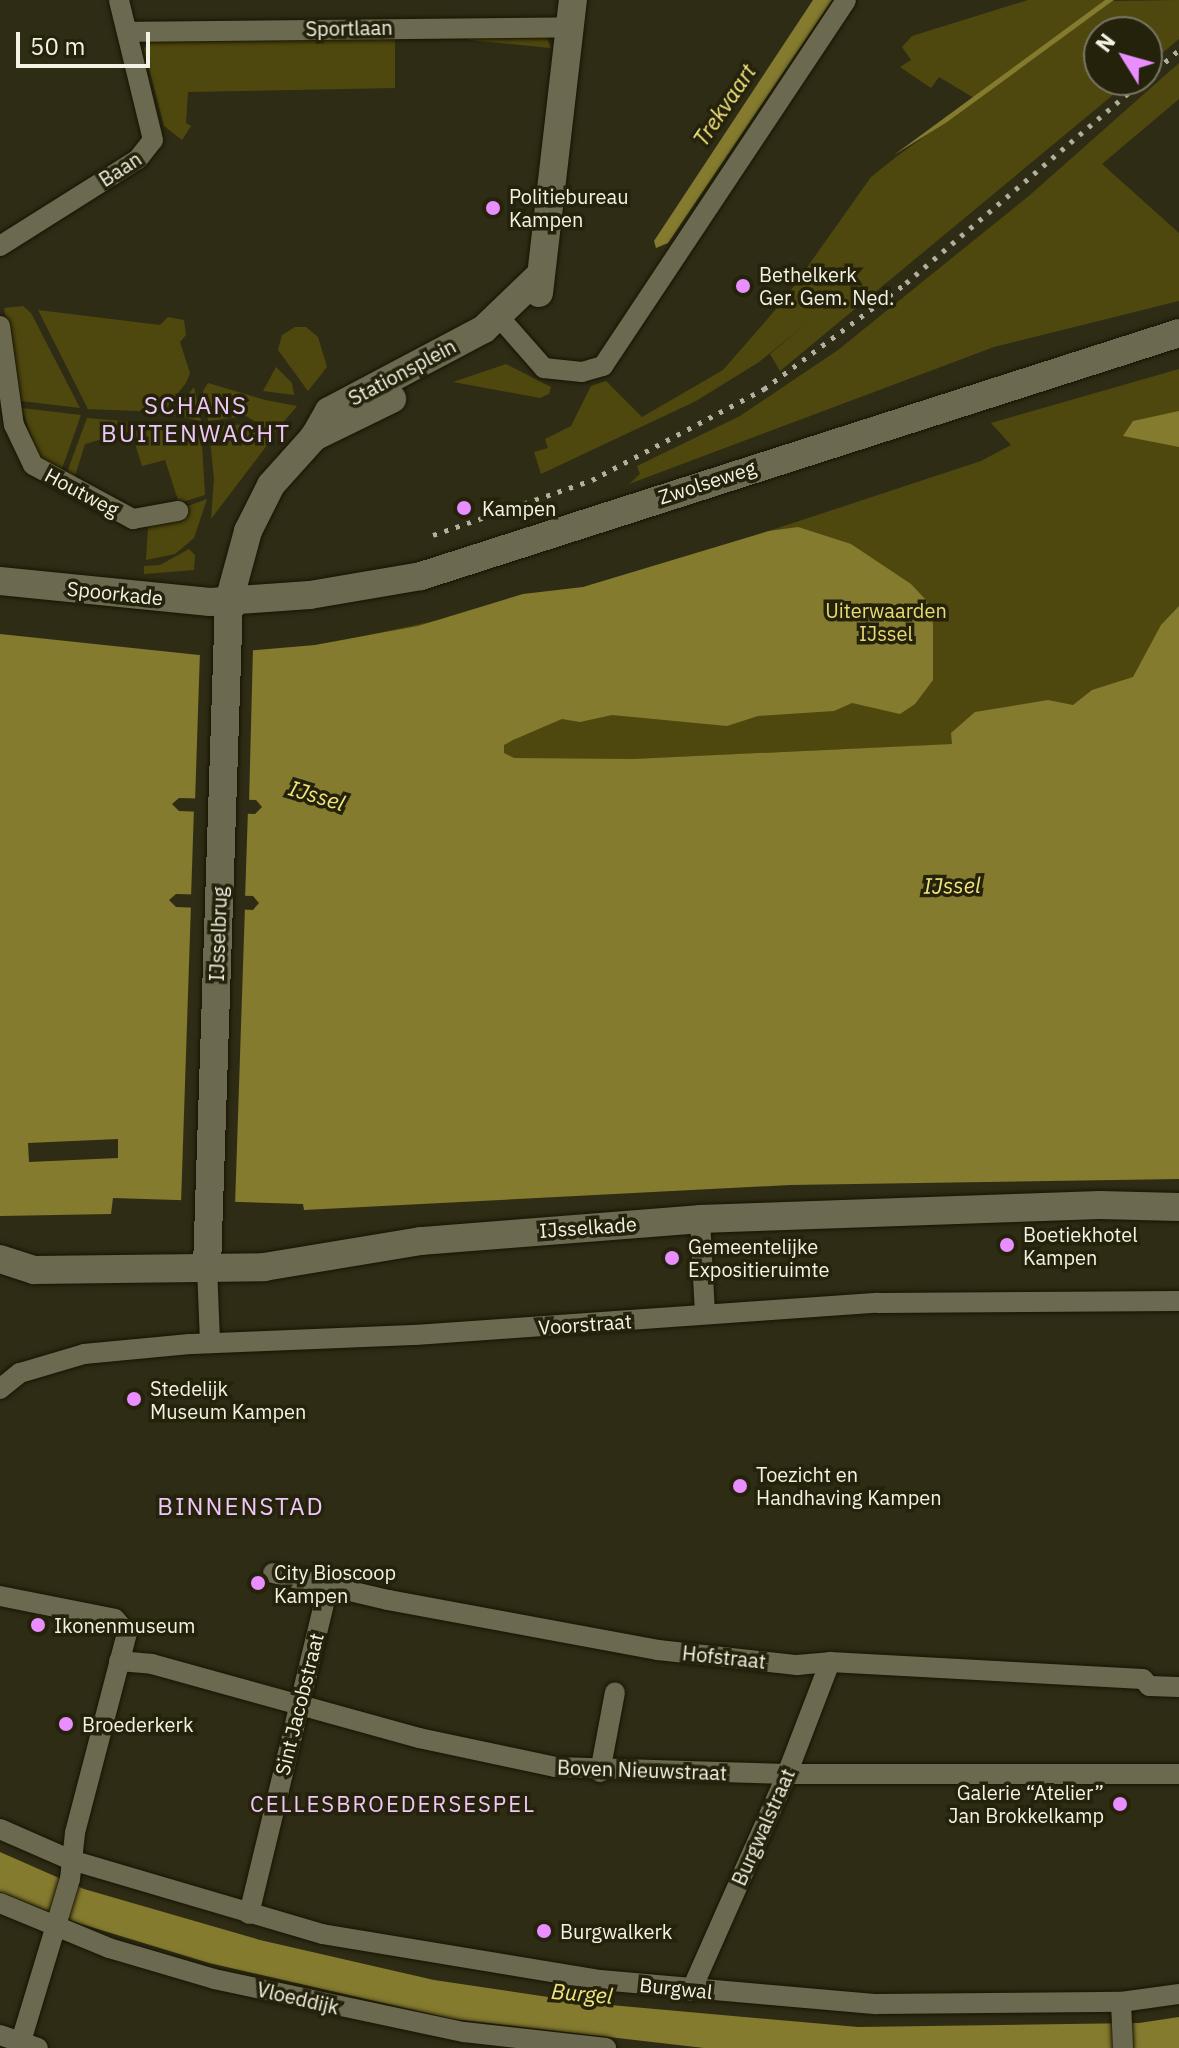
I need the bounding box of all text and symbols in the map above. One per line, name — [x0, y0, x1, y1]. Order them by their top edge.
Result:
street label: Sportlaan — [305, 15, 393, 41]
scale bar — [20, 16, 154, 66]
north arrow — [1083, 16, 1163, 96]
text: N — [1089, 27, 1121, 58]
text: 50 m — [30, 30, 85, 62]
water label: Trekvaart — [687, 59, 761, 151]
street label: Baan — [94, 146, 146, 192]
place label: Politiebureau Kampen — [509, 184, 629, 231]
marker: Politiebureau Kampen — [484, 199, 502, 217]
place label: Bethelkerk Ger. Gem. Ned. — [759, 262, 894, 309]
marker: Bethelkerk Ger. Gem. Ned. — [734, 277, 752, 295]
street label: Stationsplein — [344, 334, 460, 410]
district label: SCHANS BUITENWACHT — [101, 392, 291, 448]
street label: Zwolseweg — [655, 455, 759, 509]
street label: Houtweg — [41, 463, 123, 521]
place label: Kampen — [482, 496, 556, 520]
marker: Kampen — [453, 497, 475, 519]
street label: Spoorkade — [66, 576, 164, 610]
park label: Uiterwaarden IJssel — [825, 599, 947, 646]
water label: IJssel — [286, 774, 348, 816]
water label: IJssel — [923, 871, 981, 899]
street label: IJsselbrug — [204, 886, 232, 982]
street label: IJsselkade — [538, 1212, 638, 1242]
place label: Boetiekhotel Kampen — [1023, 1222, 1138, 1269]
place label: Gemeentelijke Expositieruimte — [688, 1234, 829, 1281]
marker: Boetiekhotel Kampen — [998, 1236, 1016, 1254]
marker: Gemeentelijke Expositieruimte — [663, 1249, 681, 1267]
street label: Voorstraat — [537, 1309, 633, 1339]
place label: Stedelijk Museum Kampen — [150, 1376, 306, 1423]
marker: Stedelijk Museum Kampen — [125, 1390, 143, 1408]
place label: Toezicht en Handhaving Kampen — [756, 1462, 942, 1509]
marker: Toezicht en Handhaving Kampen — [731, 1477, 749, 1495]
district label: BINNENSTAD — [157, 1493, 325, 1521]
place label: City Bioscoop Kampen — [274, 1560, 396, 1607]
marker: City Bioscoop Kampen — [249, 1574, 267, 1592]
place label: Ikonenmuseum — [54, 1613, 195, 1637]
marker: Ikonenmuseum — [29, 1616, 47, 1634]
street label: Sint Jacobstraat — [270, 1630, 328, 1778]
street label: Hofstraat — [681, 1641, 767, 1673]
place label: Broederkerk — [82, 1712, 193, 1736]
marker: Broederkerk — [57, 1715, 75, 1733]
street label: Boven Nieuwstraat — [557, 1755, 727, 1785]
street label: Burgwalstraat — [727, 1765, 799, 1889]
place label: Galerie “Atelier” Jan Brokkelkamp — [948, 1780, 1104, 1827]
district label: CELLESBROEDERSESPEL — [250, 1791, 536, 1817]
marker: Galerie “Atelier” Jan Brokkelkamp — [1111, 1795, 1129, 1813]
place label: Burgwalkerk — [560, 1919, 672, 1943]
marker: Burgwalkerk — [535, 1922, 553, 1940]
street label: Burgwal — [638, 1972, 714, 2004]
street label: Vloeddijk — [255, 1977, 341, 2019]
water label: Burgel — [550, 1977, 614, 2009]

